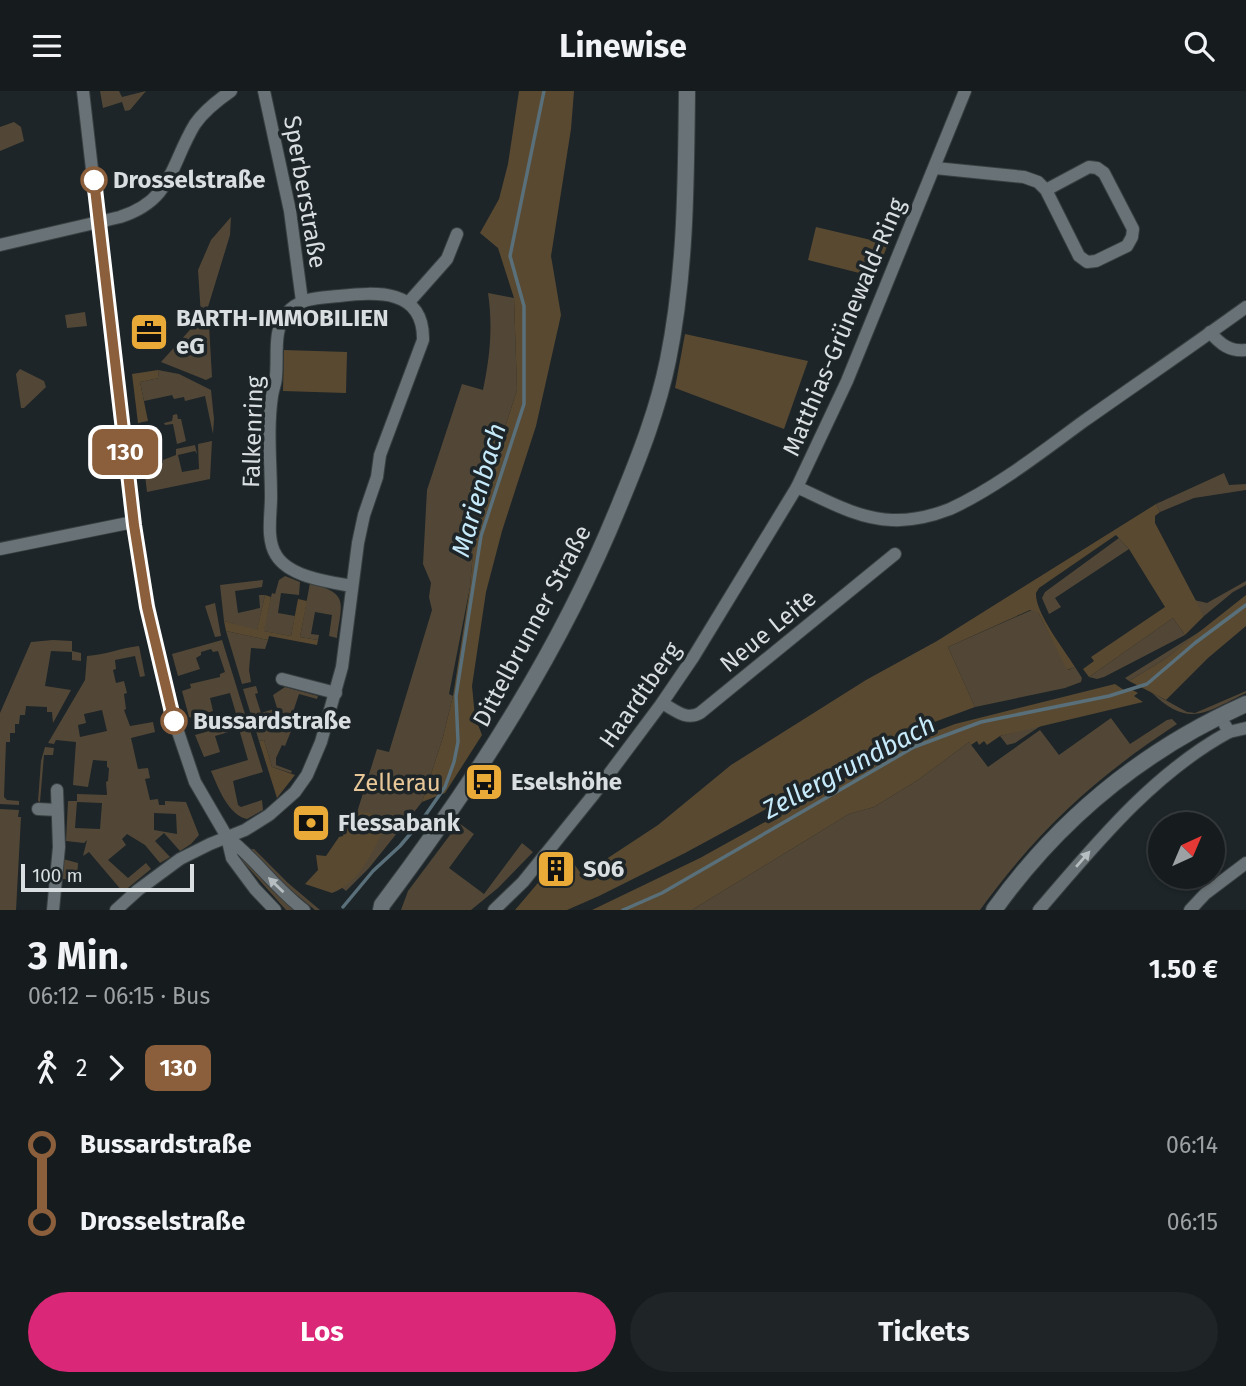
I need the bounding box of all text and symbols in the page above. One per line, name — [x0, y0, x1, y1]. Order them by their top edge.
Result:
icon: menu — [28, 27, 66, 65]
text: Linewise — [559, 27, 687, 65]
icon: search — [1180, 27, 1218, 65]
street label: Sperberstraße — [278, 113, 332, 271]
place label: Drosselstraße — [113, 166, 266, 194]
marker: Drosselstraße — [81, 167, 107, 193]
street label: Matthias-Grünewald-Ring — [777, 193, 911, 460]
place label: BARTH-IMMOBILIEN eG — [176, 304, 389, 360]
office icon: BARTH-IMMOBILIEN eG — [128, 311, 170, 353]
street label: Falkenring — [237, 375, 269, 488]
water label: Marienbach — [445, 420, 513, 560]
line badge: 130 — [85, 429, 165, 475]
text: 130 — [106, 438, 144, 466]
street label: Dittelbrunner Straße — [467, 520, 597, 732]
street label: Neue Leite — [714, 584, 822, 678]
street label: Haardtberg — [593, 636, 687, 753]
place label: Bussardstraße — [193, 707, 351, 735]
marker: Bussardstraße — [161, 708, 187, 734]
water label: Zellergrundbach — [756, 708, 941, 826]
bus stop icon: Eselshöhe — [463, 761, 505, 803]
place label: Eselshöhe — [511, 768, 622, 796]
park label: Zellerau — [353, 769, 441, 797]
bank icon: Flessabank — [290, 802, 332, 844]
place label: Flessabank — [338, 809, 461, 837]
north arrow — [1148, 812, 1225, 889]
map controls — [1148, 812, 1225, 889]
building icon: S06 — [535, 848, 577, 890]
one-way arrow — [1075, 850, 1091, 867]
place label: S06 — [583, 855, 624, 883]
scale bar — [21, 861, 194, 893]
text: 100 m — [32, 864, 83, 887]
one-way arrow — [268, 878, 285, 894]
text: 3 Min. — [28, 933, 128, 979]
text: 1.50 € — [1149, 954, 1218, 985]
text: 06:12 – 06:15 · Bus — [28, 982, 210, 1010]
icon: walk — [28, 1049, 66, 1087]
icon: forward — [97, 1049, 135, 1087]
text: 2 — [76, 1054, 87, 1082]
text: 130 — [159, 1054, 197, 1082]
text: Bussardstraße — [80, 1129, 252, 1160]
text: 06:14 — [1166, 1131, 1218, 1159]
text: Drosselstraße — [80, 1206, 245, 1237]
text: 06:15 — [1167, 1208, 1218, 1236]
button: Los — [28, 1292, 616, 1372]
button: Tickets — [630, 1292, 1218, 1372]

